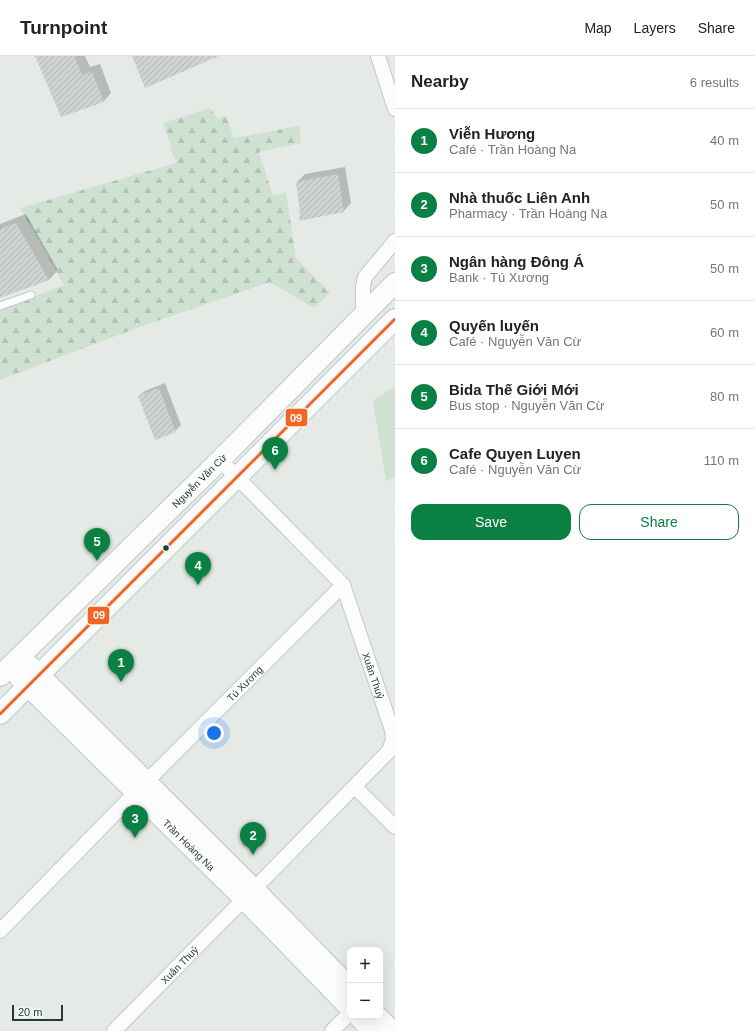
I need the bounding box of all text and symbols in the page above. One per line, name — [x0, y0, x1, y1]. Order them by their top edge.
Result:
text: Turnpoint — [20, 17, 107, 38]
text: Map — [584, 20, 612, 36]
text: Layers — [634, 20, 676, 36]
text: Share — [698, 20, 735, 36]
text: Nearby — [411, 72, 469, 91]
text: 6 results — [690, 75, 739, 90]
text: Viễn Hương — [449, 125, 535, 142]
text: 1 — [420, 133, 428, 148]
text: 40 m — [710, 133, 739, 148]
text: Café · Trần Hoàng Na — [449, 142, 576, 157]
text: Nhà thuốc Liên Anh — [449, 189, 590, 206]
text: 2 — [420, 197, 428, 212]
text: 50 m — [710, 197, 739, 212]
text: Pharmacy · Trần Hoàng Na — [449, 206, 607, 221]
text: Ngân hàng Đông Á — [449, 253, 584, 270]
text: 3 — [420, 261, 428, 276]
text: 50 m — [710, 261, 739, 276]
text: Bank · Tú Xương — [449, 270, 549, 285]
text: Quyến luyến — [449, 317, 539, 334]
text: 4 — [420, 325, 428, 340]
text: 60 m — [710, 325, 739, 340]
text: Café · Nguyễn Văn Cừ — [449, 334, 581, 349]
text: Bida Thế Giới Mới — [449, 381, 579, 398]
text: 5 — [420, 389, 428, 404]
text: 80 m — [710, 389, 739, 404]
text: Bus stop · Nguyễn Văn Cừ — [449, 398, 604, 413]
line badge: 09 — [285, 408, 308, 427]
text: 09 — [290, 412, 302, 424]
pin: 6 — [262, 437, 288, 470]
text: Cafe Quyen Luyen — [449, 445, 581, 462]
street label: Nguyễn Văn Cừ — [170, 451, 229, 510]
text: 6 — [420, 453, 428, 468]
text: 110 m — [704, 453, 739, 468]
text: Café · Nguyễn Văn Cừ — [449, 462, 581, 477]
button: Save — [411, 504, 571, 540]
button: Share — [579, 504, 739, 540]
pin: 5 — [84, 528, 110, 561]
unlabelled marker — [161, 543, 171, 553]
pin: 4 — [185, 552, 211, 585]
line badge: 09 — [87, 606, 110, 625]
text: 09 — [93, 609, 105, 621]
pin: 1 — [108, 649, 134, 682]
street label: Xuân Thuỷ — [361, 651, 387, 700]
street label: Tú Xương — [225, 663, 265, 703]
your location — [204, 723, 224, 743]
pin: 3 — [122, 805, 148, 838]
street label: Trần Hoàng Na — [161, 817, 218, 873]
pin: 2 — [240, 822, 266, 855]
street label: Xuân Thuỷ — [158, 944, 200, 986]
map controls — [347, 947, 383, 1019]
button: + — [347, 947, 383, 983]
button: − — [347, 983, 383, 1019]
scale bar — [12, 1003, 63, 1022]
text: 20 m — [18, 1006, 42, 1018]

